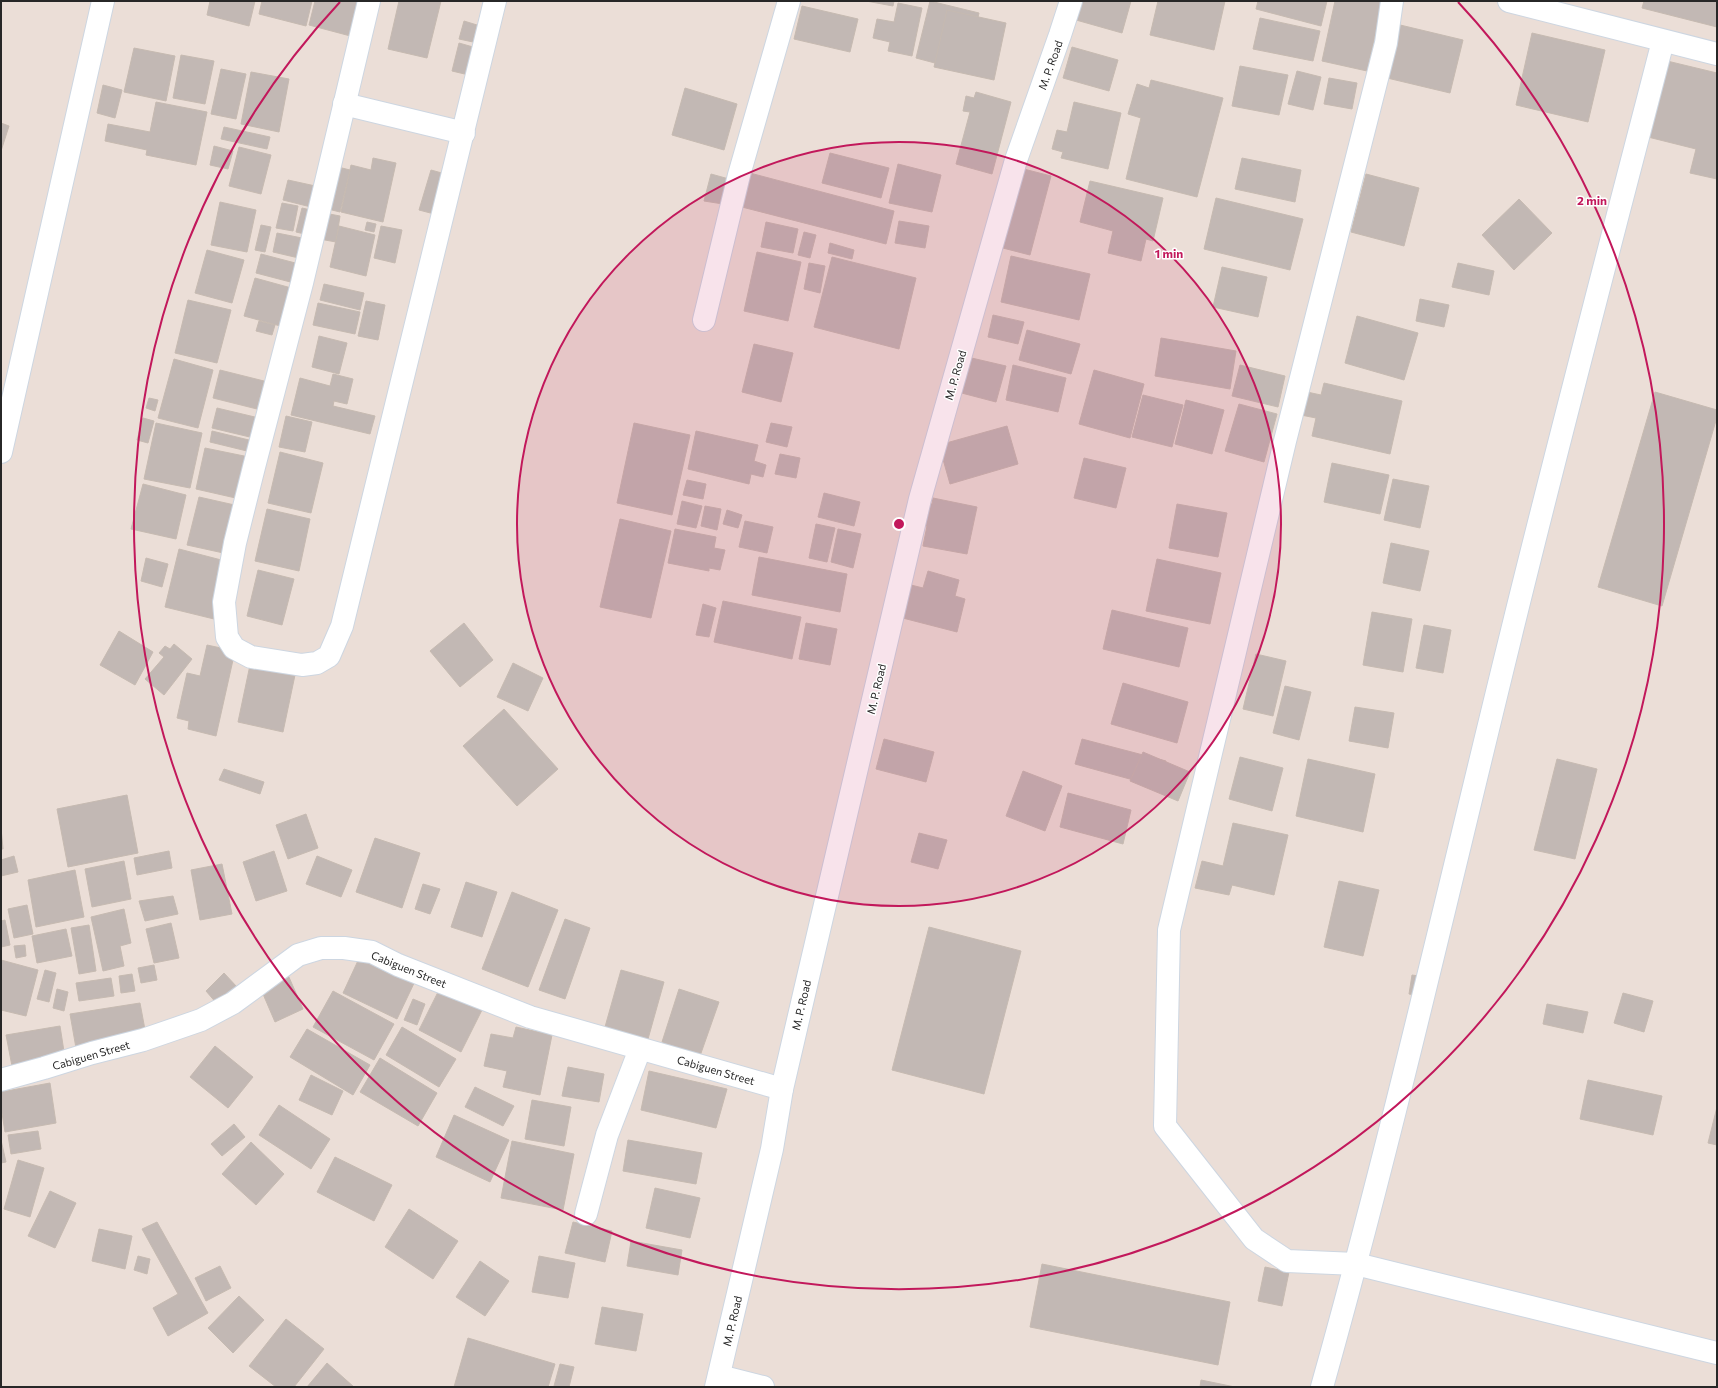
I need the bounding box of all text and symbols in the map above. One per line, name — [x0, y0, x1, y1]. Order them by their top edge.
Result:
street label: M. P. Road — [1035, 39, 1065, 91]
text: 2 min — [1577, 193, 1607, 207]
text: 1 min — [1155, 246, 1183, 260]
street label: M. P. Road — [942, 348, 968, 402]
centre of rings — [892, 517, 906, 531]
street label: M. P. Road — [864, 662, 888, 716]
street label: Cabiguen Street — [369, 948, 449, 990]
street label: M. P. Road — [789, 978, 813, 1032]
street label: Cabiguen Street — [51, 1038, 132, 1072]
street label: Cabiguen Street — [676, 1053, 757, 1087]
street label: M. P. Road — [720, 1294, 744, 1348]

